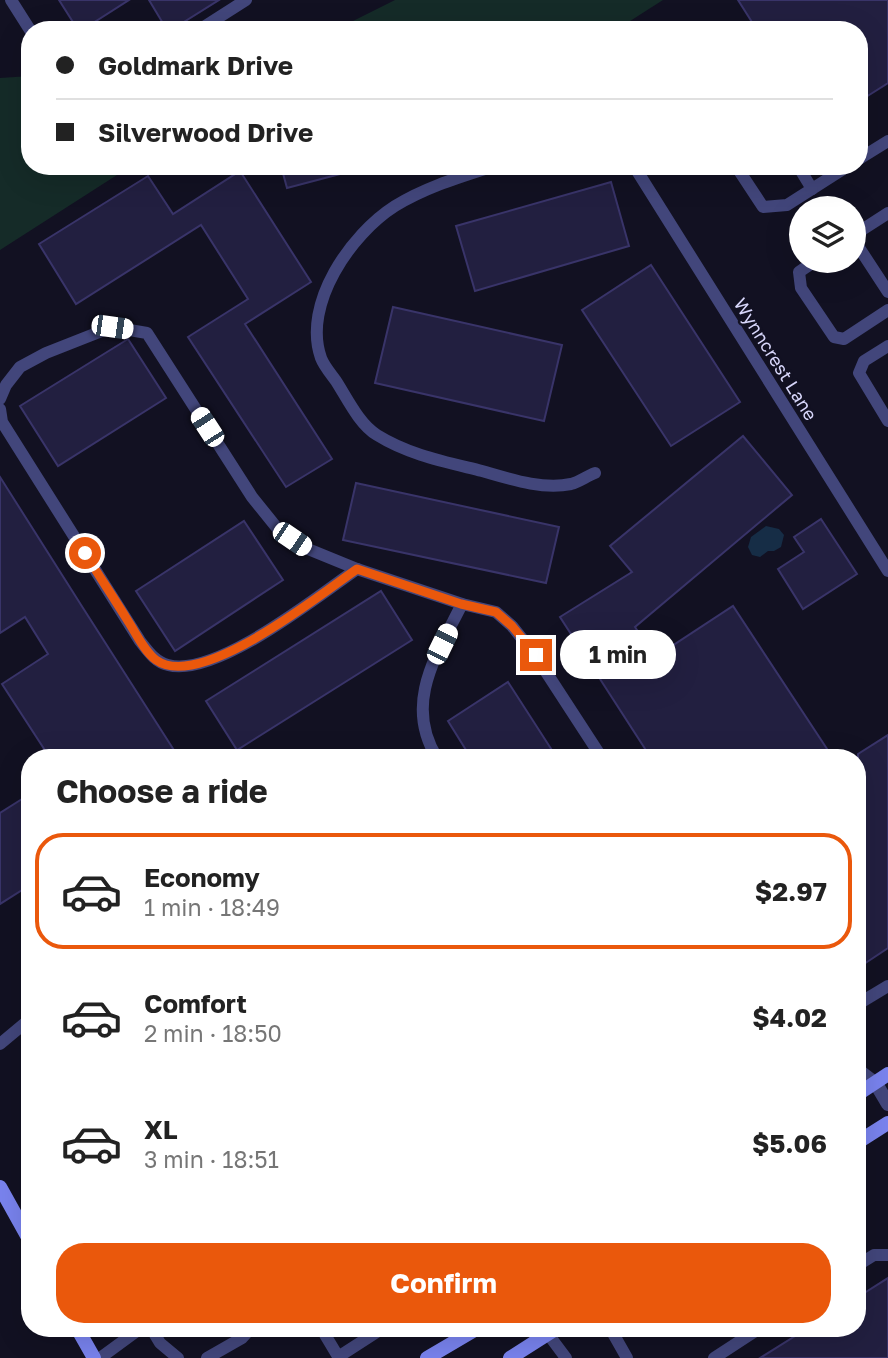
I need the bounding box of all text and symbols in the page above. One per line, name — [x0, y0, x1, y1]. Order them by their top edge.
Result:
text: Goldmark Drive — [98, 50, 293, 81]
text: Silverwood Drive — [98, 117, 313, 148]
map controls — [789, 196, 866, 273]
button: layers — [789, 196, 866, 273]
street label: Wynncrest Lane — [730, 294, 822, 424]
car — [90, 314, 135, 340]
car — [187, 404, 228, 450]
car — [269, 519, 316, 559]
route start — [69, 537, 101, 569]
car — [424, 621, 461, 667]
callout: 1 min — [560, 630, 676, 680]
route end — [520, 639, 552, 671]
text: 1 min — [589, 640, 647, 668]
text: Choose a ride — [56, 772, 268, 810]
icon: car — [60, 860, 123, 923]
text: Economy — [144, 862, 260, 893]
text: $2.97 — [755, 876, 827, 907]
text: 1 min · 18:49 — [144, 893, 280, 921]
icon: car — [60, 986, 123, 1049]
text: Comfort — [144, 988, 247, 1019]
text: $4.02 — [752, 1002, 827, 1033]
text: 2 min · 18:50 — [144, 1019, 282, 1047]
icon: car — [60, 1112, 123, 1175]
text: XL — [144, 1114, 178, 1145]
text: $5.06 — [752, 1128, 827, 1159]
text: 3 min · 18:51 — [144, 1145, 279, 1173]
button: Confirm — [56, 1243, 831, 1323]

